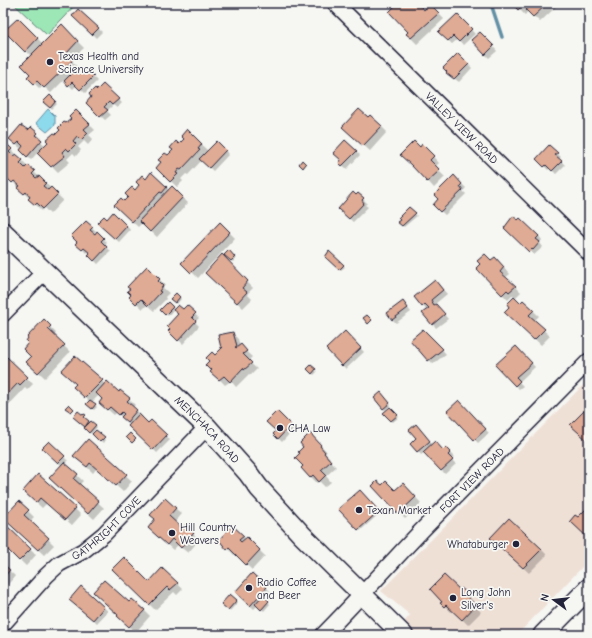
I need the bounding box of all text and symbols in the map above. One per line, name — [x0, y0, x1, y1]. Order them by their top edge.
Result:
place label: Texas Health and Science University — [58, 50, 144, 76]
marker: Texas Health and Science University — [45, 57, 55, 67]
street label: VALLEY VIEW ROAD — [423, 89, 501, 166]
street label: MENCHACA ROAD — [172, 393, 242, 466]
place label: CHA Law — [288, 422, 331, 435]
marker: CHA Law — [275, 423, 285, 433]
street label: FORT VIEW ROAD — [437, 444, 507, 515]
street label: GATHRIGHT COVE — [69, 493, 144, 562]
place label: Texan Market — [367, 504, 432, 517]
marker: Texan Market — [354, 505, 364, 515]
place label: Hill Country Weavers — [180, 521, 236, 547]
marker: Hill Country Weavers — [167, 528, 177, 538]
place label: Whataburger — [447, 538, 509, 551]
marker: Whataburger — [511, 539, 521, 549]
place label: Radio Coffee and Beer — [257, 576, 317, 602]
north arrow — [534, 580, 574, 620]
marker: Radio Coffee and Beer — [244, 583, 254, 593]
place label: Long John Silver's — [461, 586, 511, 612]
text: N — [538, 592, 552, 603]
marker: Long John Silver's — [448, 593, 458, 603]

